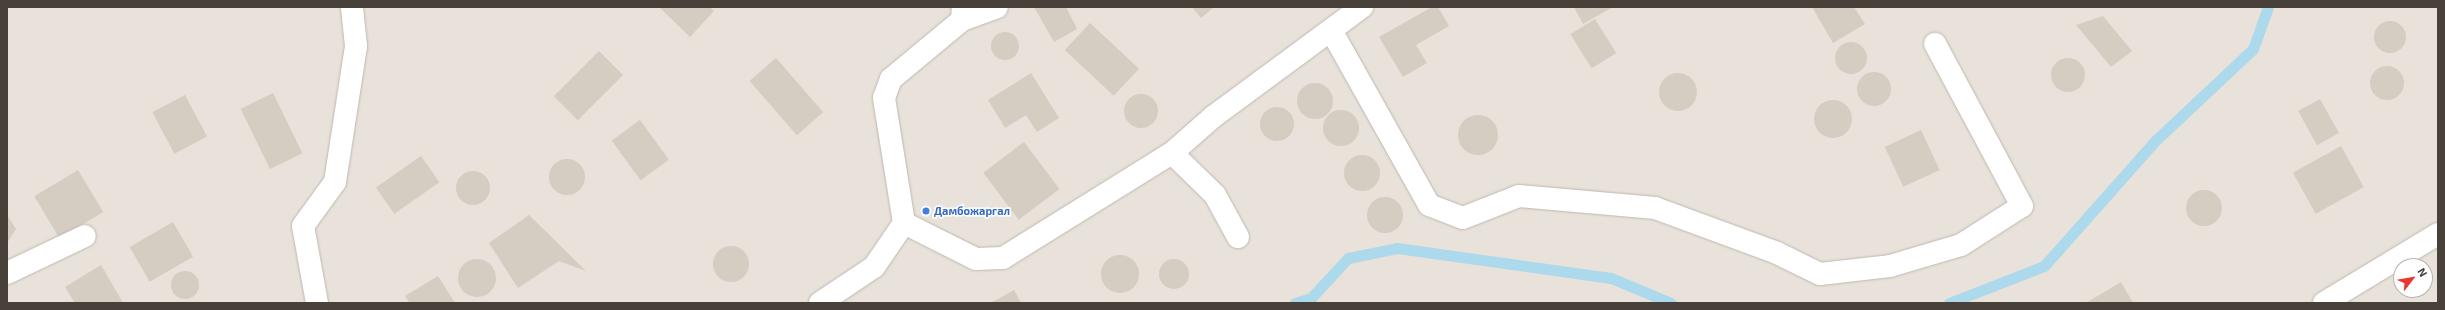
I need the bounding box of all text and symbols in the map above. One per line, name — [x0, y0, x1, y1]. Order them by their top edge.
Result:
place label: Дамбожаргал — [934, 204, 1010, 218]
marker: Дамбожаргал — [921, 206, 931, 216]
north arrow — [2393, 258, 2433, 298]
text: N — [2415, 265, 2430, 279]

